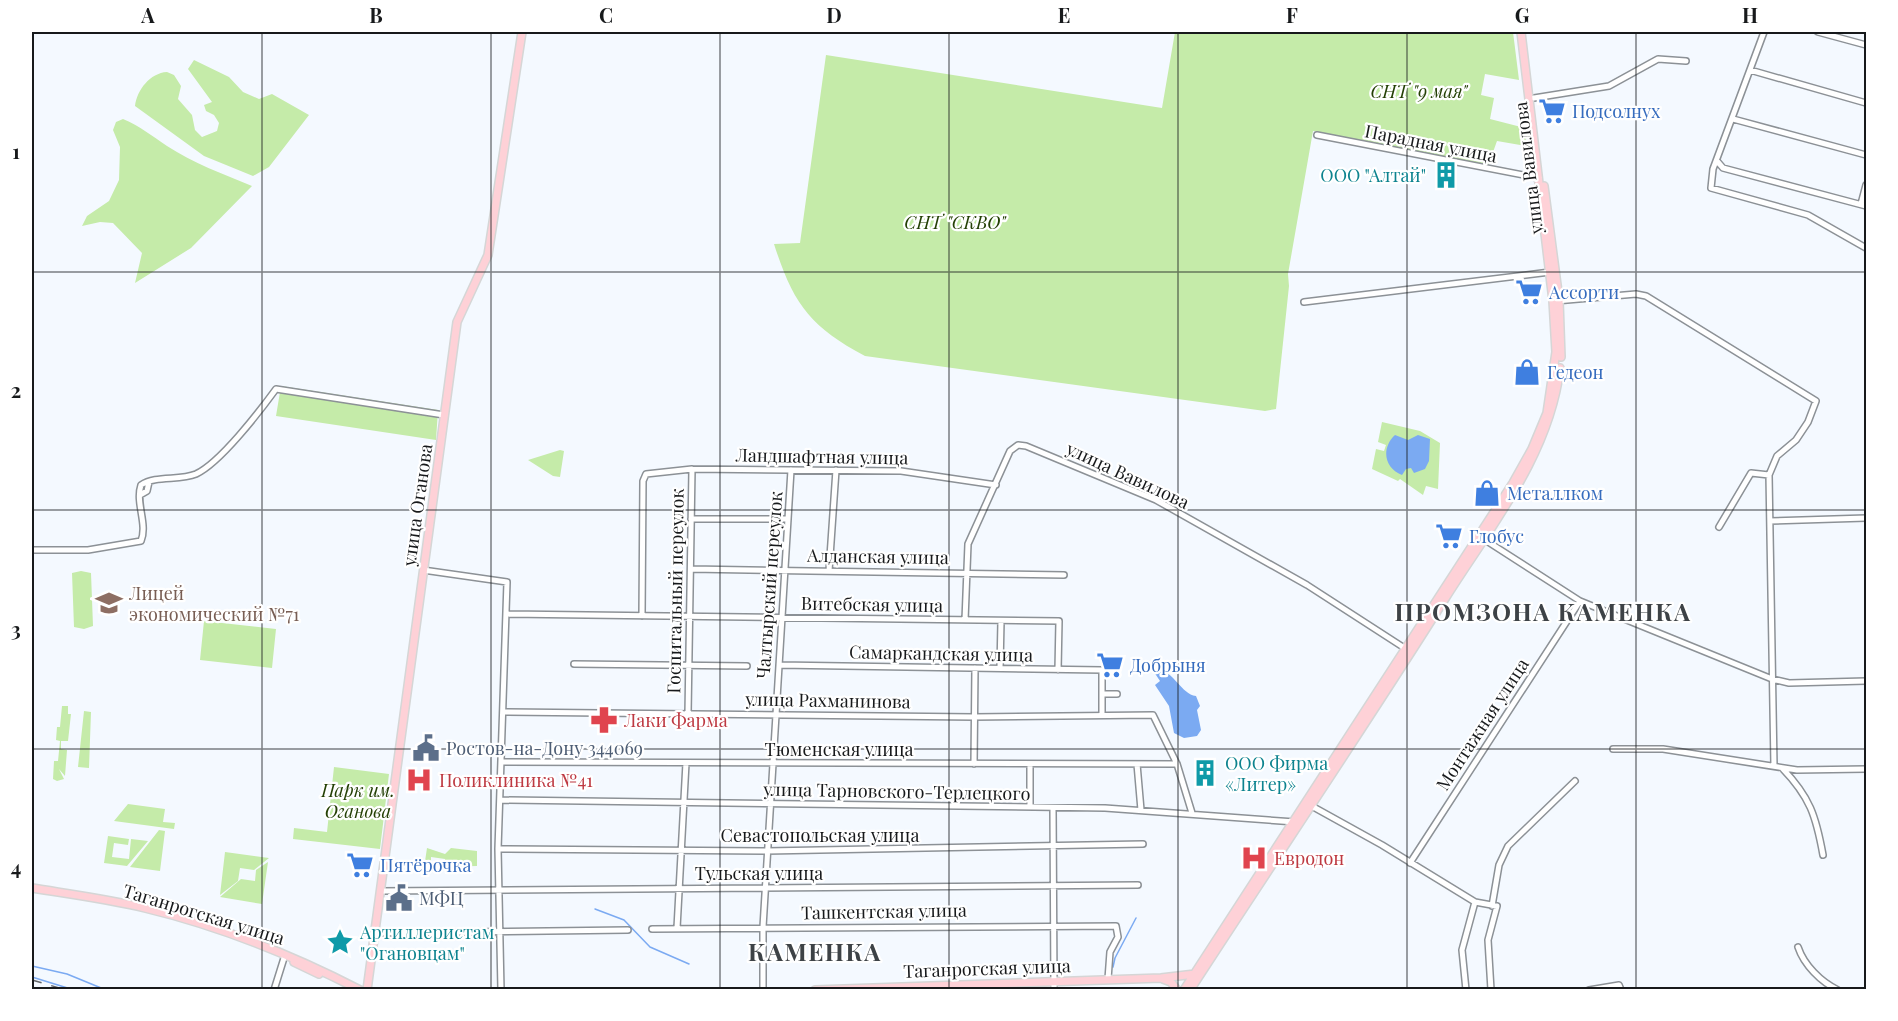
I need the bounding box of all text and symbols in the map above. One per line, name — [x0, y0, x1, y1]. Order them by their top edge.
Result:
text: A — [140, 1, 155, 28]
text: B — [369, 1, 383, 28]
text: C — [599, 1, 613, 28]
text: D — [826, 1, 842, 28]
text: E — [1058, 1, 1070, 28]
text: F — [1286, 1, 1298, 28]
text: G — [1515, 1, 1530, 28]
text: H — [1742, 1, 1758, 28]
park label: СНТ "9 мая" — [1371, 79, 1469, 103]
supermarket icon: Подсолнух — [1537, 96, 1567, 126]
place label: Подсолнух — [1572, 99, 1661, 123]
street label: улица Вавилова — [1508, 100, 1548, 237]
street label: Парадная улица — [1363, 118, 1499, 168]
text: 1 — [12, 137, 20, 164]
building icon: ООО "Алтай" — [1431, 160, 1461, 190]
place label: ООО "Алтай" — [1320, 163, 1426, 187]
park label: СНТ "СКВО" — [904, 210, 1007, 234]
supermarket icon: Ассорти — [1514, 277, 1544, 307]
place label: Ассорти — [1548, 280, 1619, 304]
shop icon: Гедеон — [1512, 357, 1542, 387]
place label: Гедеон — [1547, 360, 1604, 384]
text: 2 — [11, 376, 21, 403]
street label: улица Вавилова — [1062, 436, 1193, 514]
street label: улица Оганова — [396, 442, 437, 569]
street label: Ландшафтная улица — [734, 442, 909, 470]
shop icon: Металлком — [1472, 478, 1502, 508]
place label: Металлком — [1507, 481, 1604, 505]
street label: Госпитальный переулок — [661, 488, 689, 694]
street label: Чалтырский переулок — [750, 490, 788, 680]
supermarket icon: Глобус — [1434, 521, 1464, 551]
place label: Глобус — [1469, 524, 1524, 548]
street label: Алданская улица — [806, 543, 949, 569]
place label: Лицей экономический №71 — [128, 581, 300, 626]
school or university icon: Лицей экономический №71 — [94, 588, 124, 618]
street label: Витебская улица — [801, 591, 943, 617]
district label: ПРОМЗОНА КАМЕНКА — [1394, 595, 1692, 627]
text: 3 — [11, 615, 21, 642]
street label: Самаркандская улица — [849, 639, 1033, 667]
supermarket icon: Добрыня — [1095, 650, 1125, 680]
place label: Добрыня — [1130, 653, 1206, 677]
street label: Монтажная улица — [1430, 653, 1534, 795]
street label: улица Рахманинова — [744, 687, 911, 713]
pharmacy icon: Лаки Фарма — [589, 705, 619, 735]
place label: Лаки Фарма — [623, 708, 728, 732]
public building icon: Ростов-на-Дону 344069 — [411, 733, 441, 763]
place label: Ростов-на-Дону 344069 — [446, 736, 643, 760]
street label: Тюменская улица — [765, 737, 914, 761]
place label: ООО Фирма «Литер» — [1225, 751, 1328, 796]
building icon: ООО Фирма «Литер» — [1190, 758, 1220, 788]
hospital icon: Поликлиника №41 — [404, 765, 434, 795]
place label: Поликлиника №41 — [439, 768, 593, 792]
street label: улица Тарновского-Терлецкого — [762, 777, 1031, 805]
park label: Парк им. Оганова — [320, 778, 395, 823]
street label: Севастопольская улица — [721, 823, 919, 847]
hospital icon: Евродон — [1239, 843, 1269, 873]
place label: Евродон — [1274, 846, 1344, 870]
supermarket icon: Пятёрочка — [345, 850, 375, 880]
text: 4 — [11, 853, 21, 880]
place label: Пятёрочка — [380, 853, 471, 877]
street label: Тульская улица — [695, 861, 823, 885]
street label: Таганрогская улица — [120, 878, 288, 950]
public building icon: МФЦ — [384, 883, 414, 913]
place label: МФЦ — [419, 886, 464, 910]
street label: Ташкентская улица — [801, 898, 967, 924]
place label: Артиллеристам "Огановцам" — [359, 920, 495, 965]
place icon: Артиллеристам "Огановцам" — [325, 927, 355, 957]
district label: КАМЕНКА — [748, 935, 882, 967]
street label: Таганрогская улица — [903, 953, 1071, 983]

